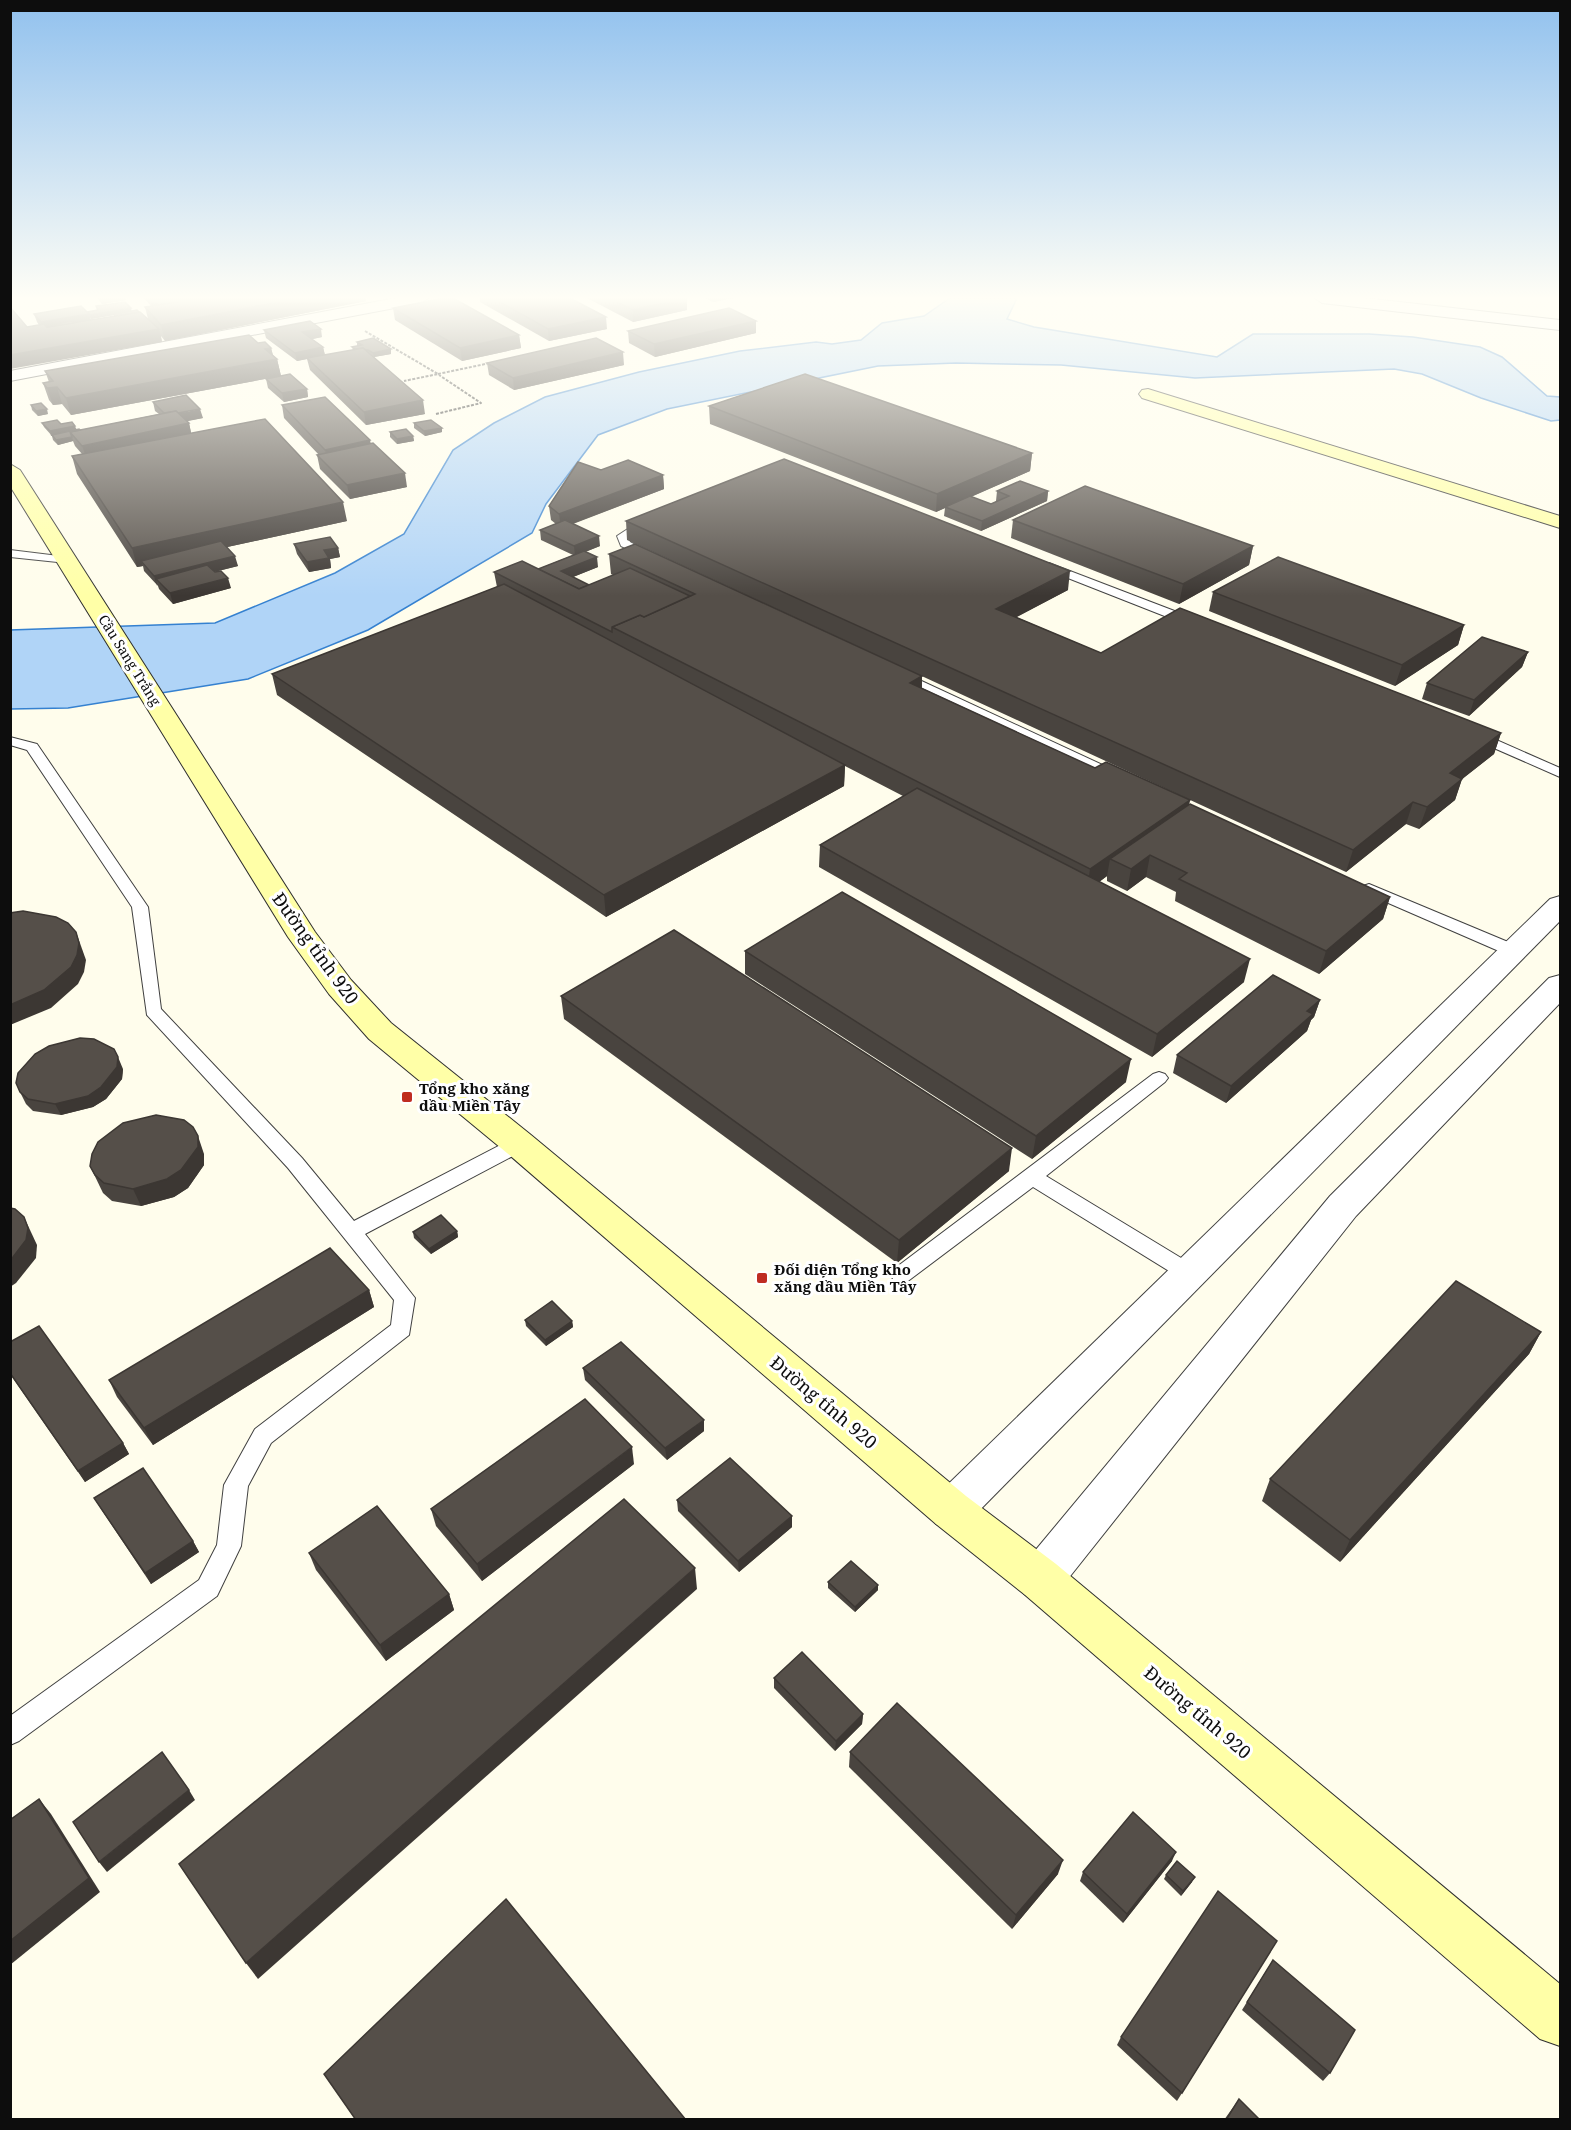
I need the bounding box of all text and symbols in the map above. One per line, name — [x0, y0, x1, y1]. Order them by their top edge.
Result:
street label: Cầu Sang Trắng — [94, 611, 166, 710]
street label: Đường tỉnh 920 — [267, 887, 365, 1009]
place label: Tổng kho xăng dầu Miền Tây — [419, 1078, 530, 1115]
marker: Tổng kho xăng dầu Miền Tây — [400, 1090, 414, 1104]
place label: Đối diện Tổng kho xăng dầu Miền Tây — [774, 1259, 917, 1296]
marker: Đối diện Tổng kho xăng dầu Miền Tây — [755, 1271, 769, 1285]
street label: Đường tỉnh 920 — [766, 1350, 882, 1454]
street label: Đường tỉnh 920 — [1140, 1660, 1256, 1764]

